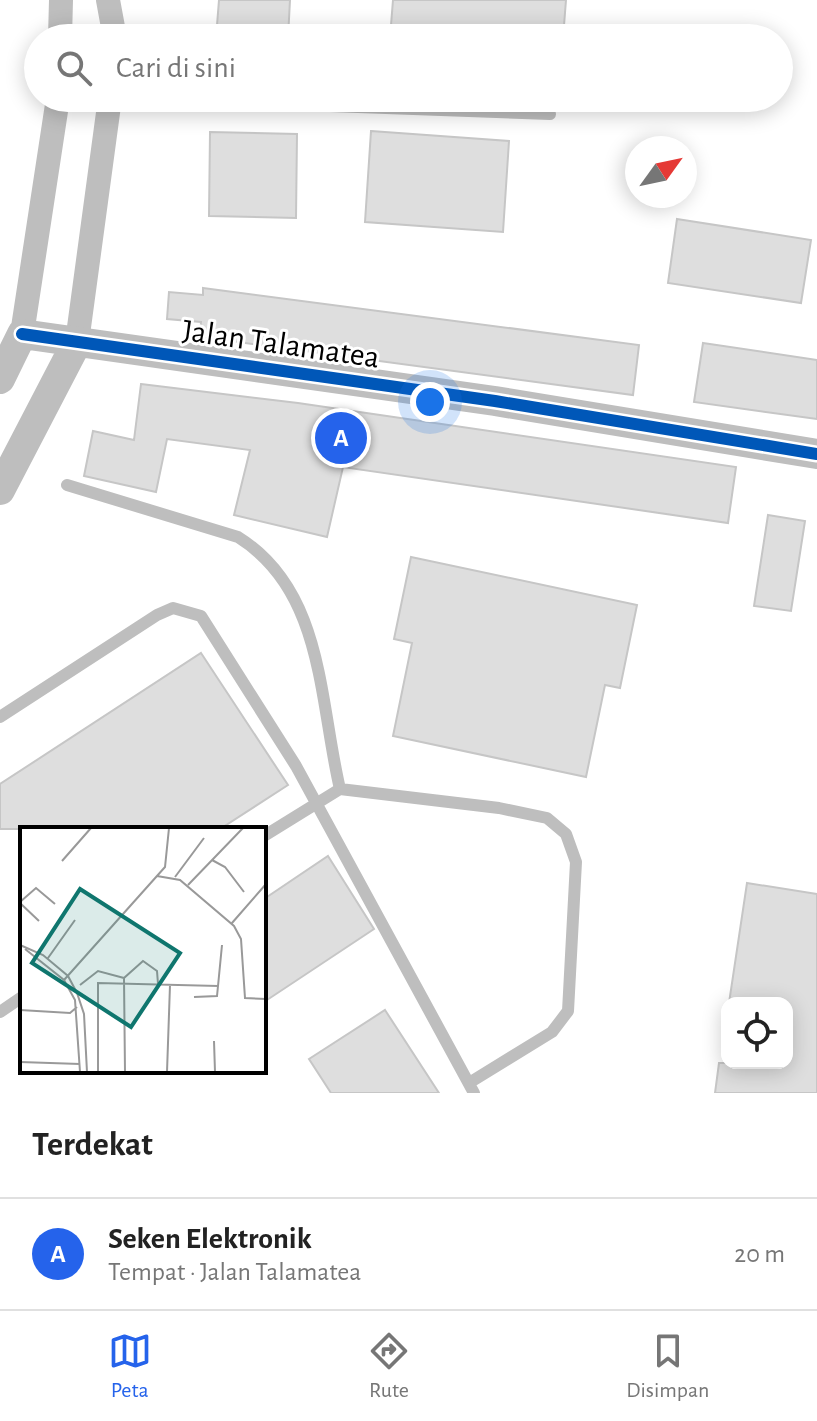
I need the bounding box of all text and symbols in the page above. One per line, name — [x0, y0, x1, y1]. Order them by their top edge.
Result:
search box — [24, 24, 793, 112]
icon: search — [52, 46, 96, 90]
text: Cari di sini — [116, 53, 236, 83]
north arrow — [625, 136, 697, 208]
street label: Jalan Talamatea — [180, 314, 382, 374]
your location — [410, 382, 450, 422]
pin: A — [315, 408, 367, 468]
inset map — [20, 827, 266, 1073]
map controls — [721, 997, 793, 1069]
button: locate — [721, 997, 793, 1069]
text: Terdekat — [32, 1128, 153, 1162]
text: Seken Elektronik — [108, 1224, 312, 1254]
text: A — [50, 1241, 66, 1267]
text: 20 m — [734, 1241, 785, 1267]
text: Tempat · Jalan Talamatea — [108, 1259, 361, 1285]
tab: Peta — [108, 1329, 152, 1403]
tab: Rute — [367, 1329, 411, 1403]
tab: Disimpan — [626, 1329, 709, 1403]

